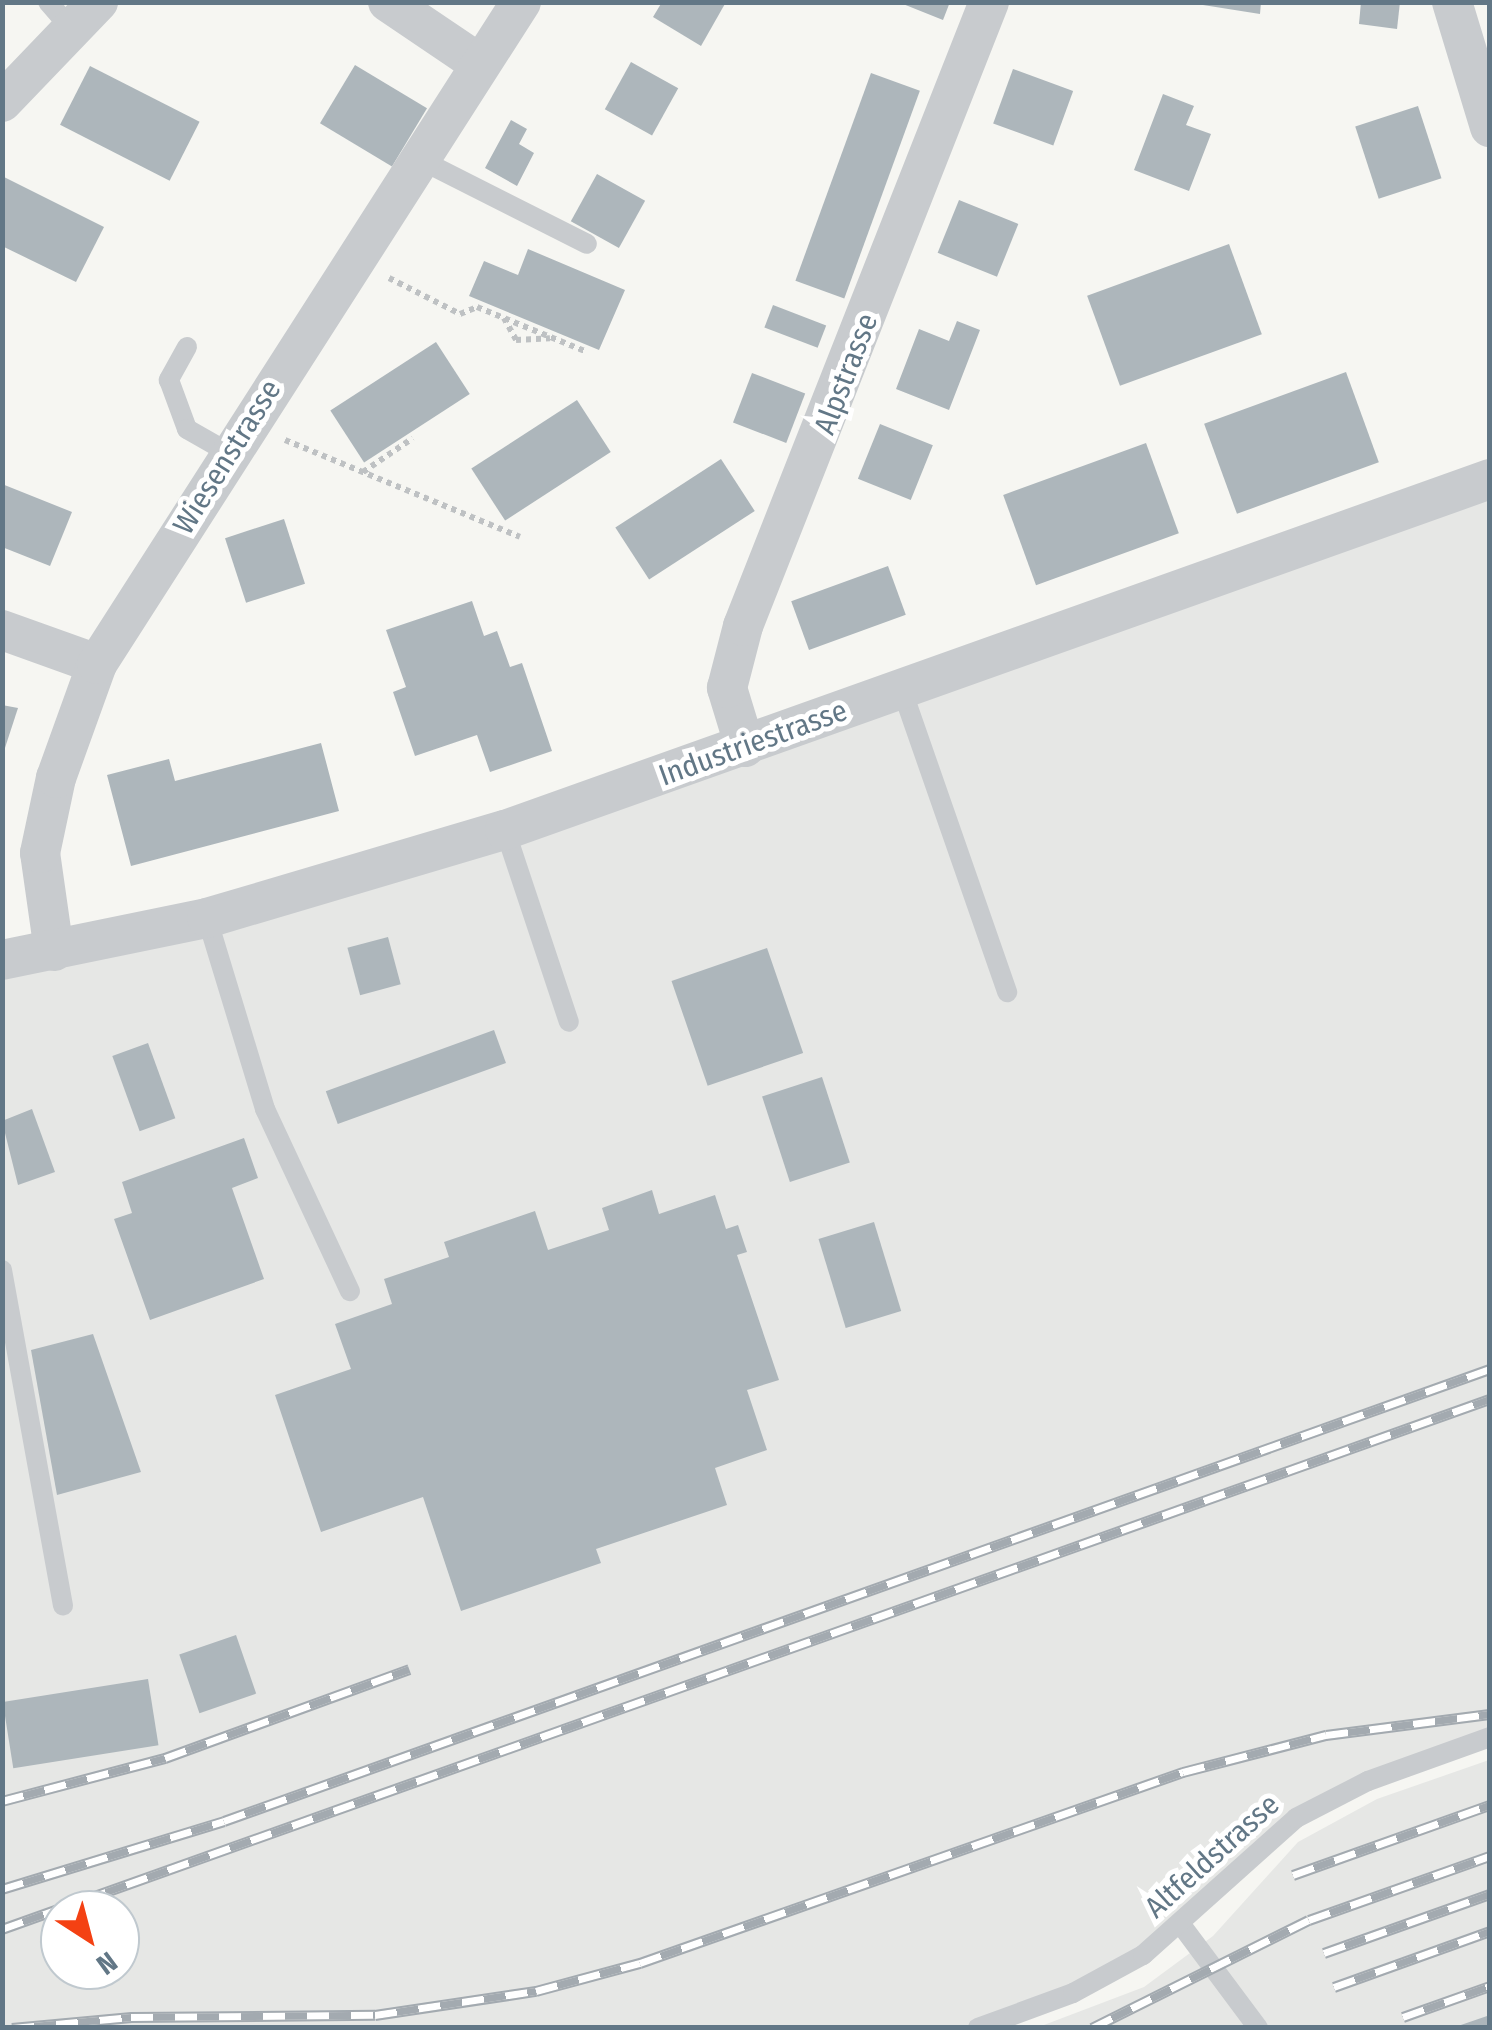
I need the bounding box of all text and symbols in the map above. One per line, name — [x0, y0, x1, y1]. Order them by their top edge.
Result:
street label: Alpstrasse — [807, 309, 885, 439]
street label: Wiesenstrasse — [165, 373, 289, 541]
street label: Industriestrasse — [654, 692, 852, 794]
street label: Altfeldstrasse — [1138, 1786, 1286, 1926]
north arrow — [40, 1890, 140, 1990]
text: N — [90, 1945, 123, 1981]

